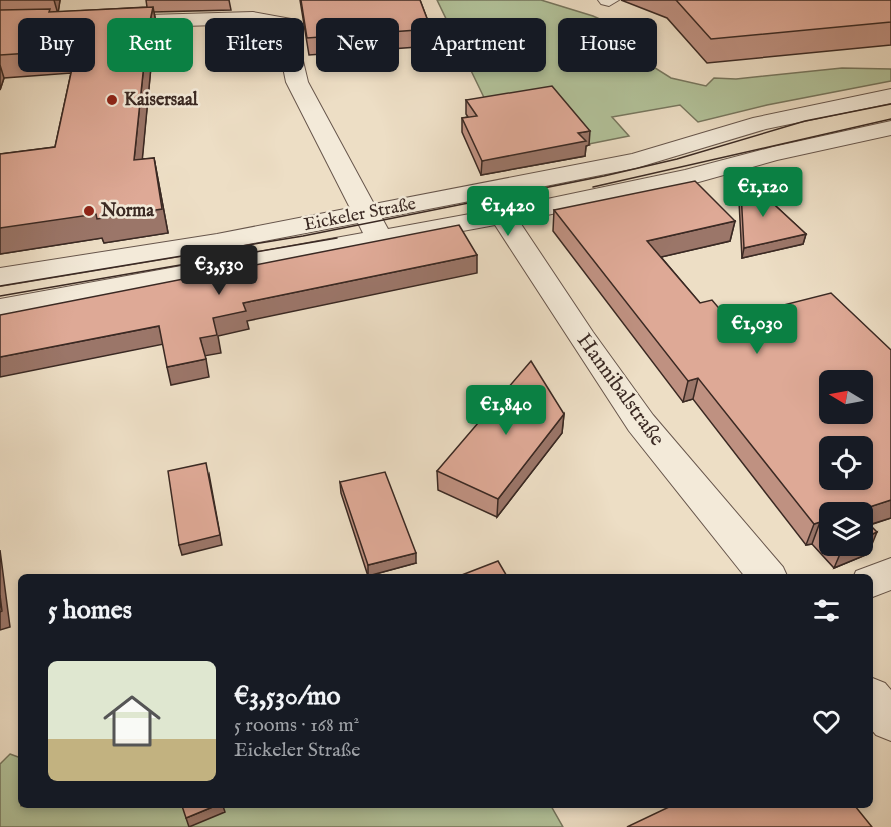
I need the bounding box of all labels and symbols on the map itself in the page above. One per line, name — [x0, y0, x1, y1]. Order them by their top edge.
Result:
place label: Kaisersaal — [124, 89, 199, 112]
marker: Kaisersaal — [105, 93, 119, 107]
pin: €1,120 — [714, 167, 812, 218]
pin: €1,420 — [459, 186, 557, 237]
street label: Eickeler Straße — [302, 193, 418, 237]
place label: Norma — [100, 200, 155, 223]
marker: Norma — [82, 204, 96, 218]
pin: €3,530 — [170, 245, 268, 296]
pin: €1,030 — [708, 304, 806, 355]
street label: Hannibalstraße — [570, 328, 670, 452]
north arrow — [819, 370, 873, 424]
pin: €1,840 — [457, 385, 555, 436]

